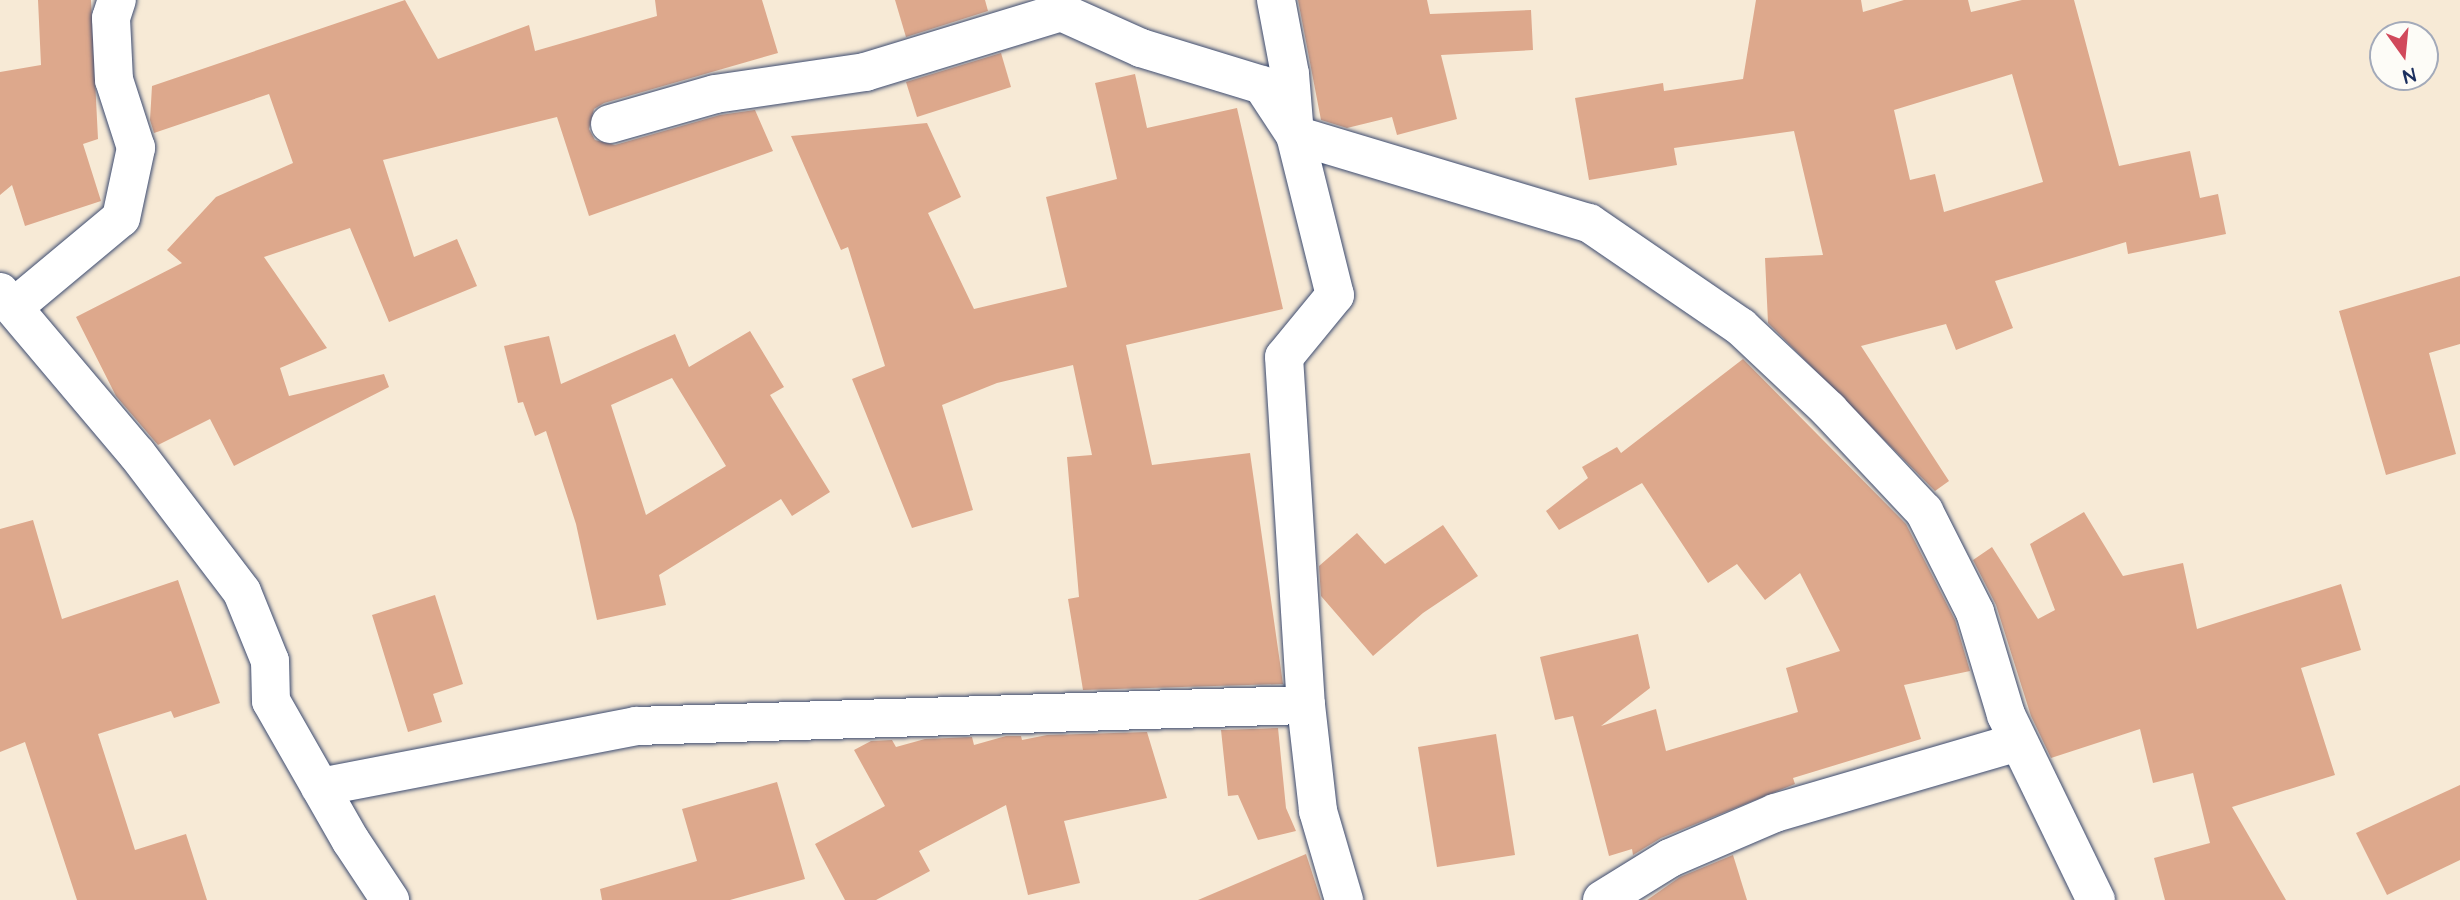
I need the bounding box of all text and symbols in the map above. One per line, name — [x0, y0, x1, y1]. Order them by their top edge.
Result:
north arrow — [2369, 21, 2439, 91]
text: N — [2400, 60, 2418, 89]

